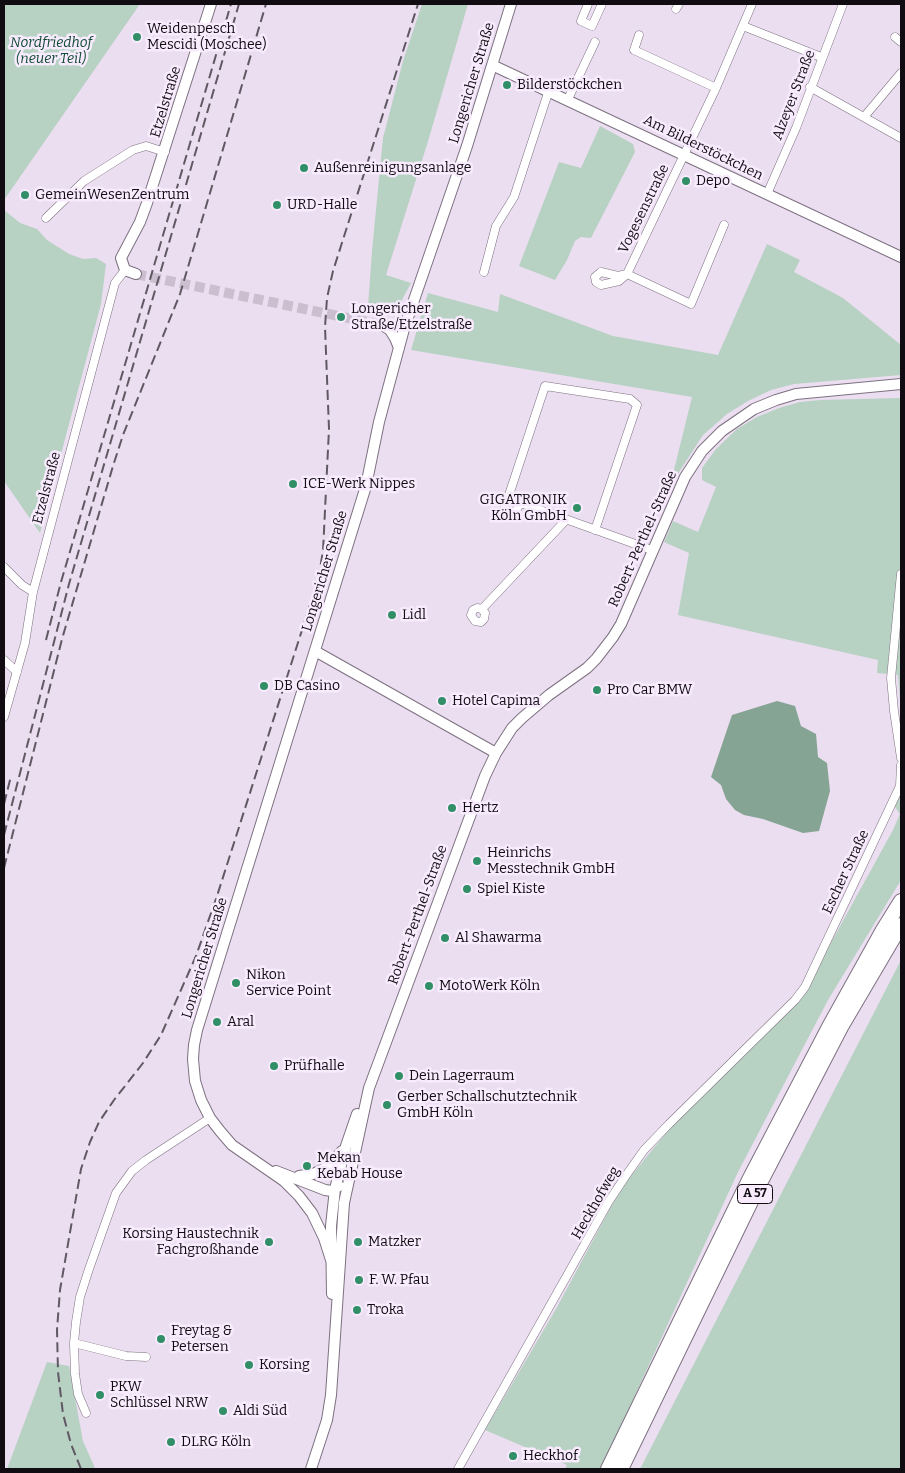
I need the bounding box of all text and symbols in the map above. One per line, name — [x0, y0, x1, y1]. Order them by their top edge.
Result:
place label: Weidenpesch Mescidi (Moschee) — [147, 21, 267, 54]
street label: Longericher Straße — [446, 21, 498, 145]
marker: Weidenpesch Mescidi (Moschee) — [131, 31, 143, 43]
park label: Nordfriedhof (neuer Teil) — [10, 35, 92, 68]
street label: Alzeyer Straße — [769, 48, 819, 142]
street label: Etzelstraße — [147, 64, 185, 140]
place label: Bilderstöckchen — [517, 77, 622, 93]
marker: Bilderstöckchen — [501, 79, 513, 91]
street label: Am Bilderstöckchen — [641, 112, 765, 184]
place label: Außenreinigungsanlage — [314, 160, 471, 176]
marker: Außenreinigungsanlage — [298, 162, 310, 174]
street label: Vogesenstraße — [615, 162, 673, 256]
place label: Depo — [696, 173, 730, 189]
marker: Depo — [680, 175, 692, 187]
place label: GemeinWesenZentrum — [35, 187, 189, 203]
marker: GemeinWesenZentrum — [19, 189, 31, 201]
place label: URD-Halle — [287, 197, 357, 213]
marker: URD-Halle — [271, 199, 283, 211]
place label: Longericher Straße/Etzelstraße — [351, 301, 472, 334]
marker: Longericher Straße/Etzelstraße — [335, 311, 347, 323]
street label: Etzelstraße — [29, 450, 65, 526]
street label: Robert-Perthel-Straße — [605, 468, 681, 610]
place label: ICE-Werk Nippes — [303, 476, 415, 492]
marker: ICE-Werk Nippes — [287, 478, 299, 490]
place label: GIGATRONIK Köln GmbH — [480, 492, 567, 524]
marker: GIGATRONIK Köln GmbH — [571, 502, 583, 514]
street label: Longericher Straße — [299, 509, 351, 633]
place label: Lidl — [402, 607, 426, 623]
marker: Lidl — [386, 609, 398, 621]
place label: DB Casino — [274, 678, 340, 694]
marker: DB Casino — [258, 680, 270, 692]
place label: Pro Car BMW — [607, 682, 692, 698]
marker: Pro Car BMW — [591, 684, 603, 696]
place label: Hotel Capima — [452, 693, 540, 709]
marker: Hotel Capima — [436, 695, 448, 707]
place label: Hertz — [462, 800, 499, 816]
marker: Hertz — [446, 802, 458, 814]
street label: Escher Straße — [819, 827, 873, 917]
street label: Robert-Perthel-Straße — [385, 843, 451, 987]
place label: Heinrichs Messtechnik GmbH — [487, 845, 615, 878]
marker: Heinrichs Messtechnik GmbH — [471, 855, 483, 867]
place label: Spiel Kiste — [477, 881, 545, 897]
marker: Spiel Kiste — [461, 883, 473, 895]
street label: Longericher Straße — [179, 896, 231, 1020]
place label: Al Shawarma — [455, 930, 542, 946]
marker: Al Shawarma — [439, 932, 451, 944]
place label: Nikon Service Point — [246, 967, 331, 1000]
marker: Nikon Service Point — [230, 977, 242, 989]
place label: MotoWerk Köln — [439, 978, 540, 994]
marker: MotoWerk Köln — [423, 980, 435, 992]
place label: Aral — [227, 1014, 254, 1030]
marker: Aral — [211, 1016, 223, 1028]
place label: Prüfhalle — [284, 1058, 345, 1074]
marker: Prüfhalle — [268, 1060, 280, 1072]
place label: Dein Lagerraum — [409, 1068, 514, 1084]
marker: Dein Lagerraum — [393, 1070, 405, 1082]
place label: Gerber Schallschutztechnik GmbH Köln — [397, 1089, 577, 1122]
marker: Gerber Schallschutztechnik GmbH Köln — [381, 1099, 393, 1111]
place label: Mekan Kebab House — [317, 1150, 403, 1182]
marker: Mekan Kebab House — [301, 1160, 313, 1172]
street label: Heckhofweg — [568, 1164, 624, 1242]
road number: A 57 — [738, 1184, 772, 1204]
place label: Korsing Haustechnik Fachgroßhande — [122, 1226, 259, 1258]
place label: Matzker — [368, 1234, 421, 1250]
marker: Korsing Haustechnik Fachgroßhande — [263, 1236, 275, 1248]
marker: Matzker — [352, 1236, 364, 1248]
place label: F. W. Pfau — [369, 1272, 429, 1288]
marker: F. W. Pfau — [353, 1274, 365, 1286]
place label: Troka — [367, 1302, 404, 1318]
marker: Troka — [351, 1304, 363, 1316]
place label: Freytag & Petersen — [171, 1323, 232, 1355]
marker: Freytag & Petersen — [155, 1333, 167, 1345]
place label: Korsing — [259, 1357, 310, 1373]
marker: Korsing — [243, 1359, 255, 1371]
place label: PKW Schlüssel NRW — [110, 1379, 208, 1411]
marker: PKW Schlüssel NRW — [94, 1389, 106, 1401]
place label: Aldi Süd — [233, 1403, 287, 1419]
marker: Aldi Süd — [217, 1405, 229, 1417]
place label: DLRG Köln — [181, 1434, 251, 1450]
marker: DLRG Köln — [165, 1436, 177, 1448]
place label: Heckhof — [523, 1448, 578, 1464]
marker: Heckhof — [507, 1450, 519, 1462]

